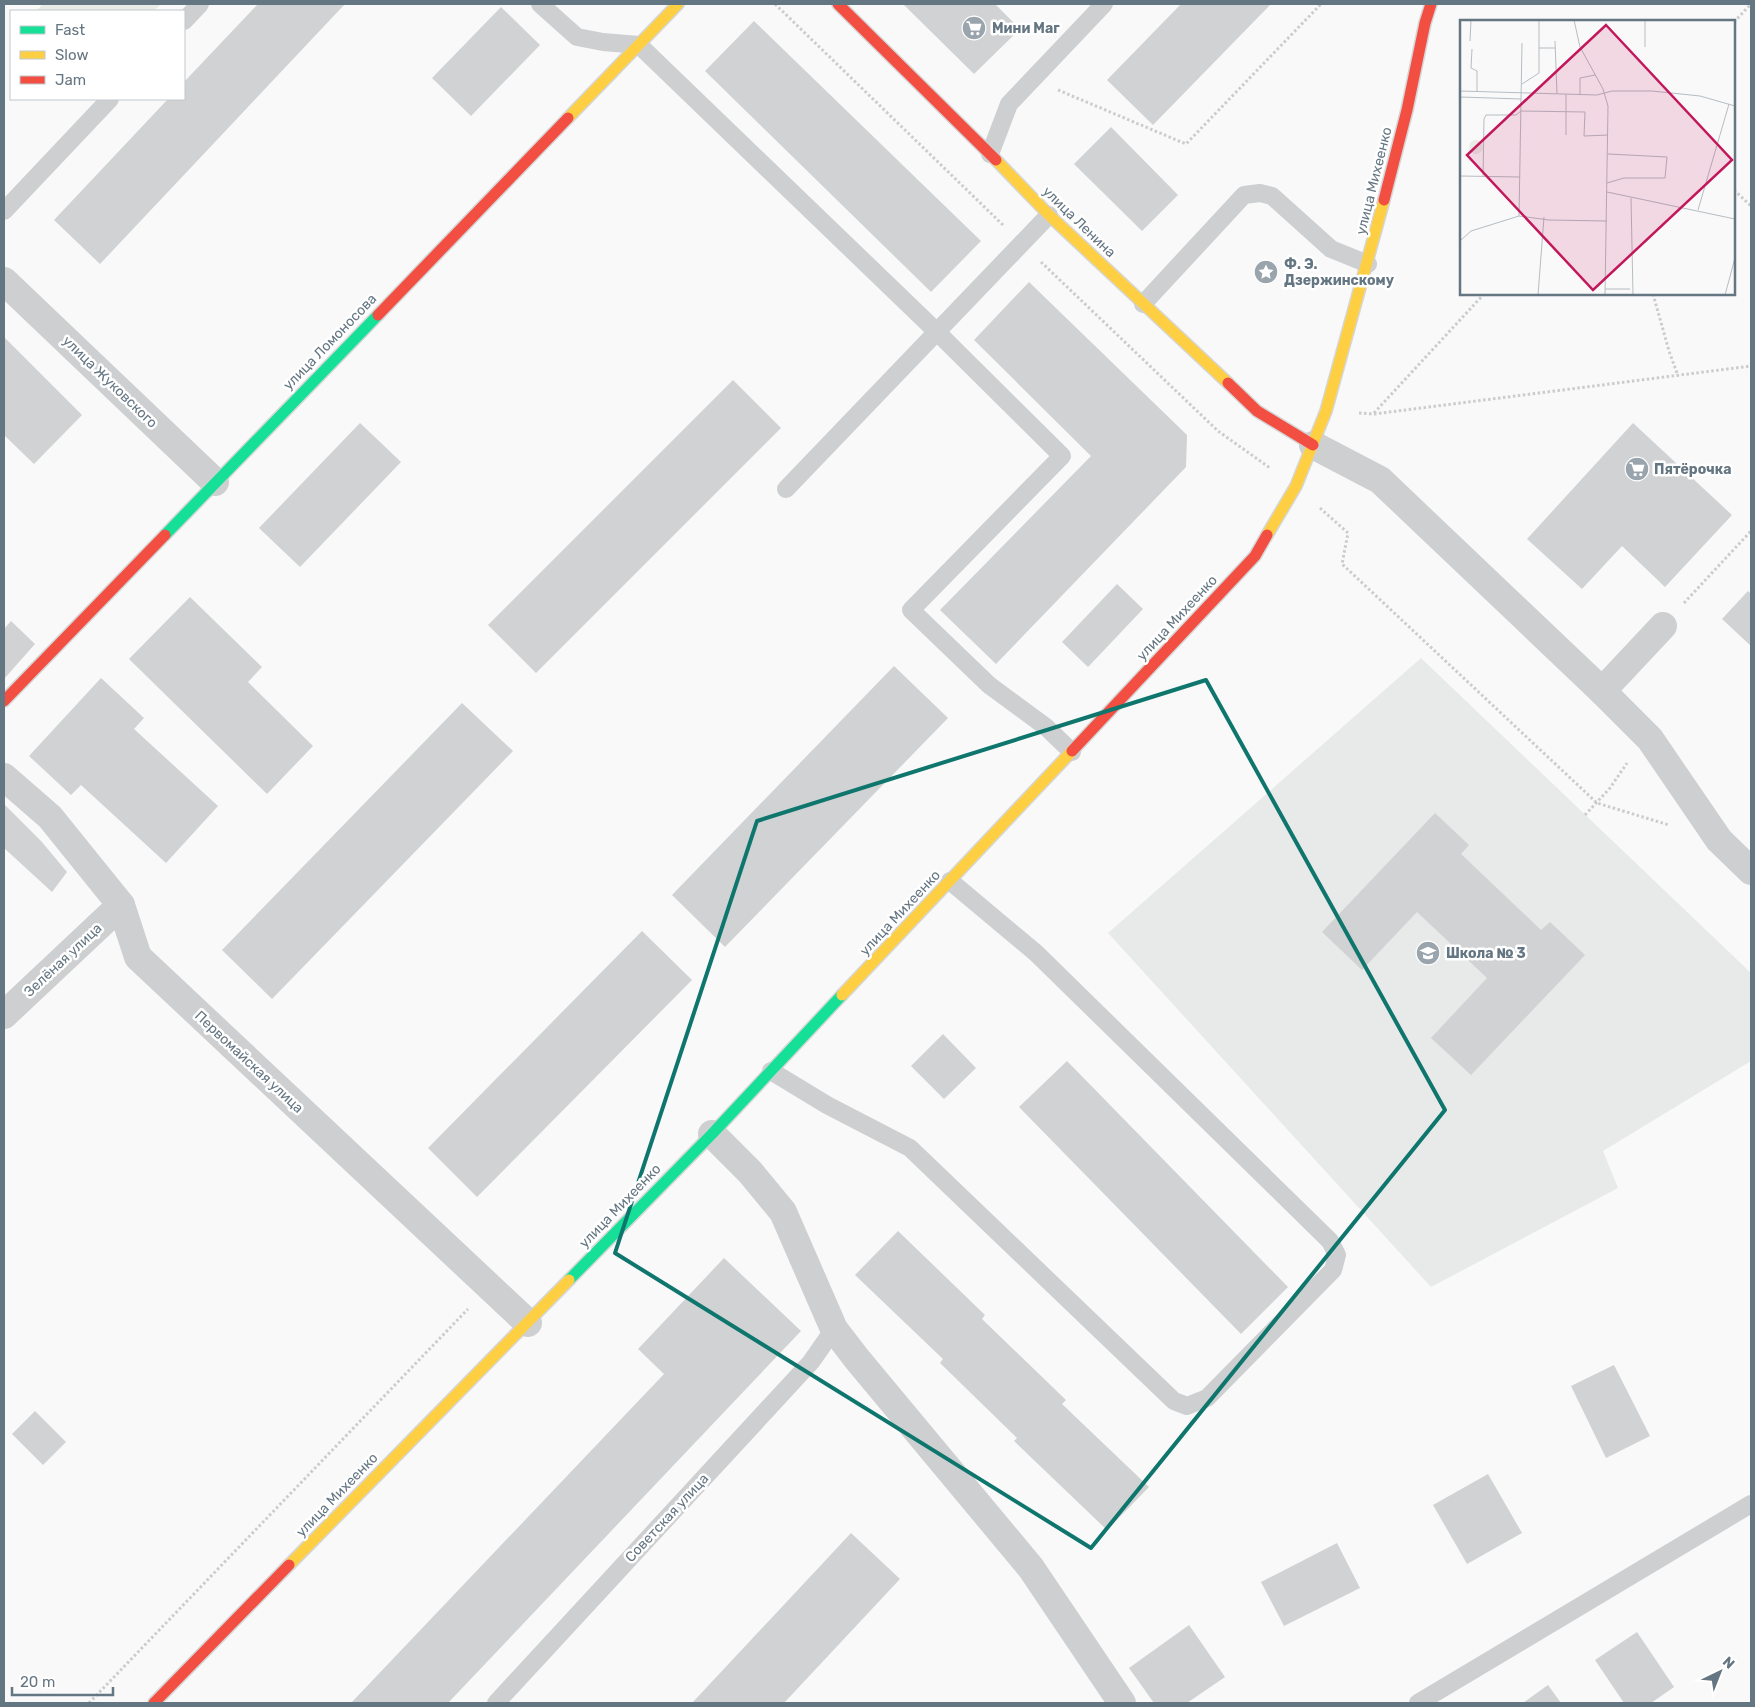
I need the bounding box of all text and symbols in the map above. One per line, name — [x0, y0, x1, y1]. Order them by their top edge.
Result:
legend — [10, 10, 185, 100]
supermarket icon: Мини Маг — [961, 15, 987, 41]
place label: Мини Маг — [992, 20, 1060, 37]
inset map — [1460, 20, 1735, 295]
text: Fast — [55, 21, 85, 39]
text: Slow — [55, 46, 88, 64]
text: Jam — [55, 71, 86, 89]
street label: улица Михеенко — [1352, 125, 1396, 237]
street label: улица Ленина — [1039, 183, 1119, 261]
place label: Ф. Э. Дзержинскому — [1284, 256, 1395, 289]
place icon: Ф. Э. Дзержинскому — [1253, 259, 1279, 285]
street label: улица Ломоносова — [280, 290, 380, 394]
street label: улица Жуковского — [59, 332, 161, 432]
supermarket icon: Пятёрочка — [1624, 456, 1650, 482]
place label: Пятёрочка — [1654, 461, 1731, 478]
street label: улица Михеенко — [1133, 572, 1221, 664]
street label: улица Михеенко — [856, 867, 944, 959]
street label: Зелёная улица — [21, 920, 105, 1000]
school or university icon: Школа № 3 — [1415, 940, 1441, 966]
place label: Школа № 3 — [1446, 945, 1526, 962]
street label: Первомайская улица — [191, 1007, 307, 1117]
street label: улица Михеенко — [576, 1160, 664, 1252]
street label: улица Михеенко — [293, 1449, 381, 1541]
street label: Советская улица — [622, 1470, 712, 1566]
north arrow — [1695, 1647, 1745, 1697]
text: N — [1719, 1653, 1738, 1673]
scale bar — [12, 1664, 114, 1696]
text: 20 m — [20, 1673, 55, 1691]

